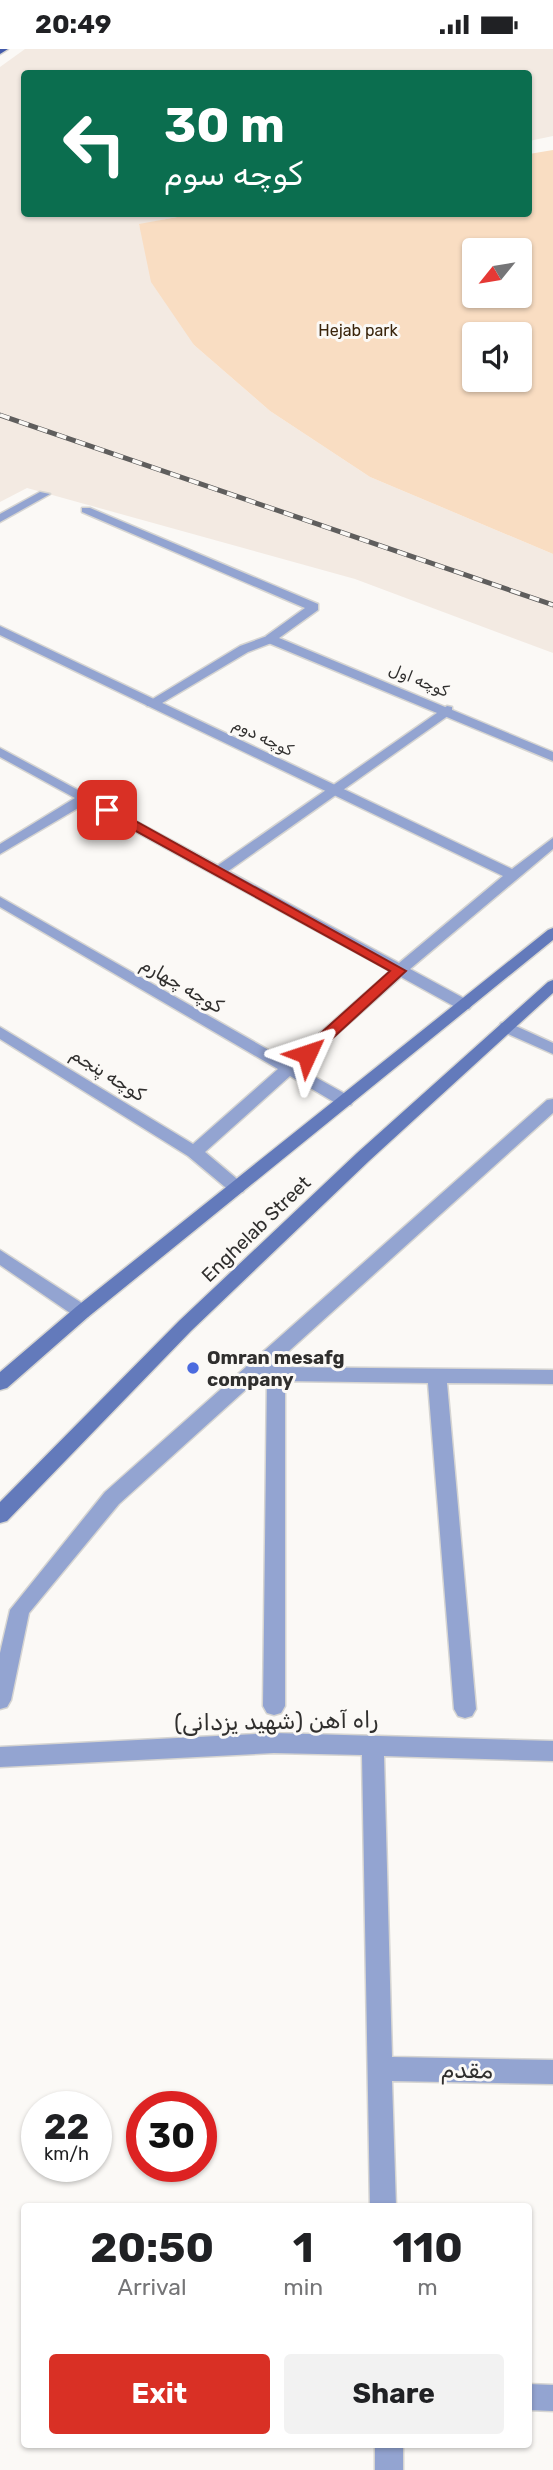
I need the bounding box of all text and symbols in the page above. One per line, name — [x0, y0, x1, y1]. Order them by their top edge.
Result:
text: 20:49 — [35, 9, 112, 40]
text: 30 m — [164, 96, 285, 154]
icon: left — [49, 98, 140, 189]
text: کوچه سوم — [164, 155, 303, 193]
north arrow — [462, 238, 532, 308]
map controls — [462, 238, 532, 392]
park label: Hejab park — [318, 321, 398, 340]
button: sound — [462, 322, 532, 392]
street label: کوچه اول — [386, 659, 452, 702]
street label: کوچه دوم — [229, 714, 297, 761]
pin — [77, 780, 137, 840]
icon: arrive — [88, 791, 126, 829]
street label: کوچه چهارم — [136, 952, 228, 1019]
position arrow — [270, 1017, 344, 1091]
street label: کوچه پنجم — [65, 1042, 150, 1108]
street label: Enghelab Street — [197, 1171, 316, 1287]
place label: Omran mesafg company — [207, 1346, 345, 1391]
marker: Omran mesafg company — [185, 1360, 201, 1376]
street label: راه آهن (شهید یزدانی) — [174, 1705, 378, 1737]
street label: مقدم — [441, 2056, 493, 2085]
speed limit sign: 30 — [126, 2091, 217, 2182]
text: 22 — [44, 2106, 89, 2148]
text: km/h — [44, 2143, 89, 2165]
text: 20:50 — [90, 2223, 214, 2273]
text: 1 — [293, 2223, 314, 2273]
text: 110 — [392, 2223, 463, 2273]
text: Arrival — [118, 2273, 187, 2301]
text: min — [283, 2273, 323, 2301]
text: m — [417, 2273, 438, 2301]
button: Exit — [49, 2354, 270, 2434]
button: Share — [284, 2354, 504, 2434]

